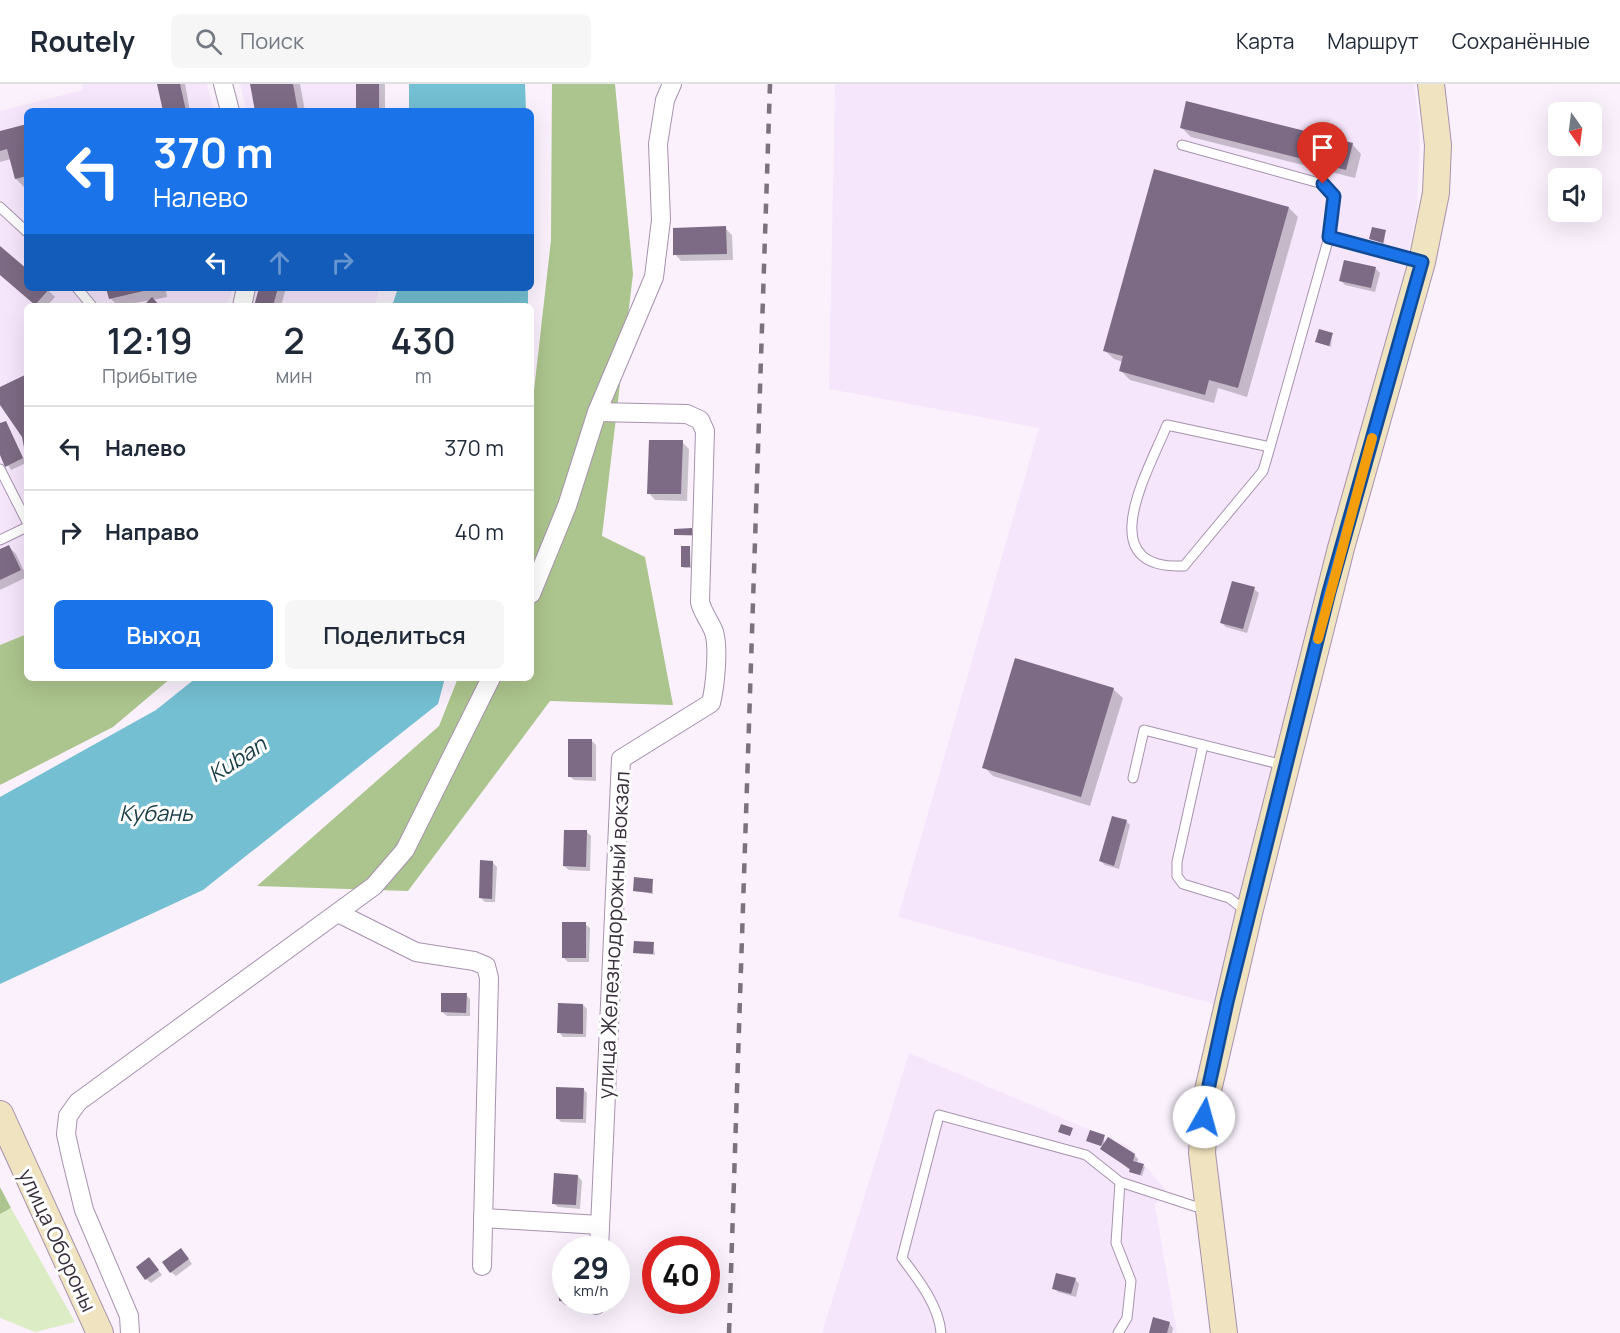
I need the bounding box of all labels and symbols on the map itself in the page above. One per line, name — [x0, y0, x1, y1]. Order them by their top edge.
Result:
north arrow — [1548, 102, 1602, 156]
pin — [1297, 122, 1348, 184]
water label: Kuban — [202, 729, 273, 789]
street label: улица Железнодорожный вокзал — [590, 770, 636, 1100]
water label: Кубань — [119, 798, 194, 828]
position arrow — [1172, 1085, 1236, 1149]
street label: улица Обороны — [13, 1164, 103, 1316]
speed limit sign: 40 — [642, 1236, 720, 1314]

